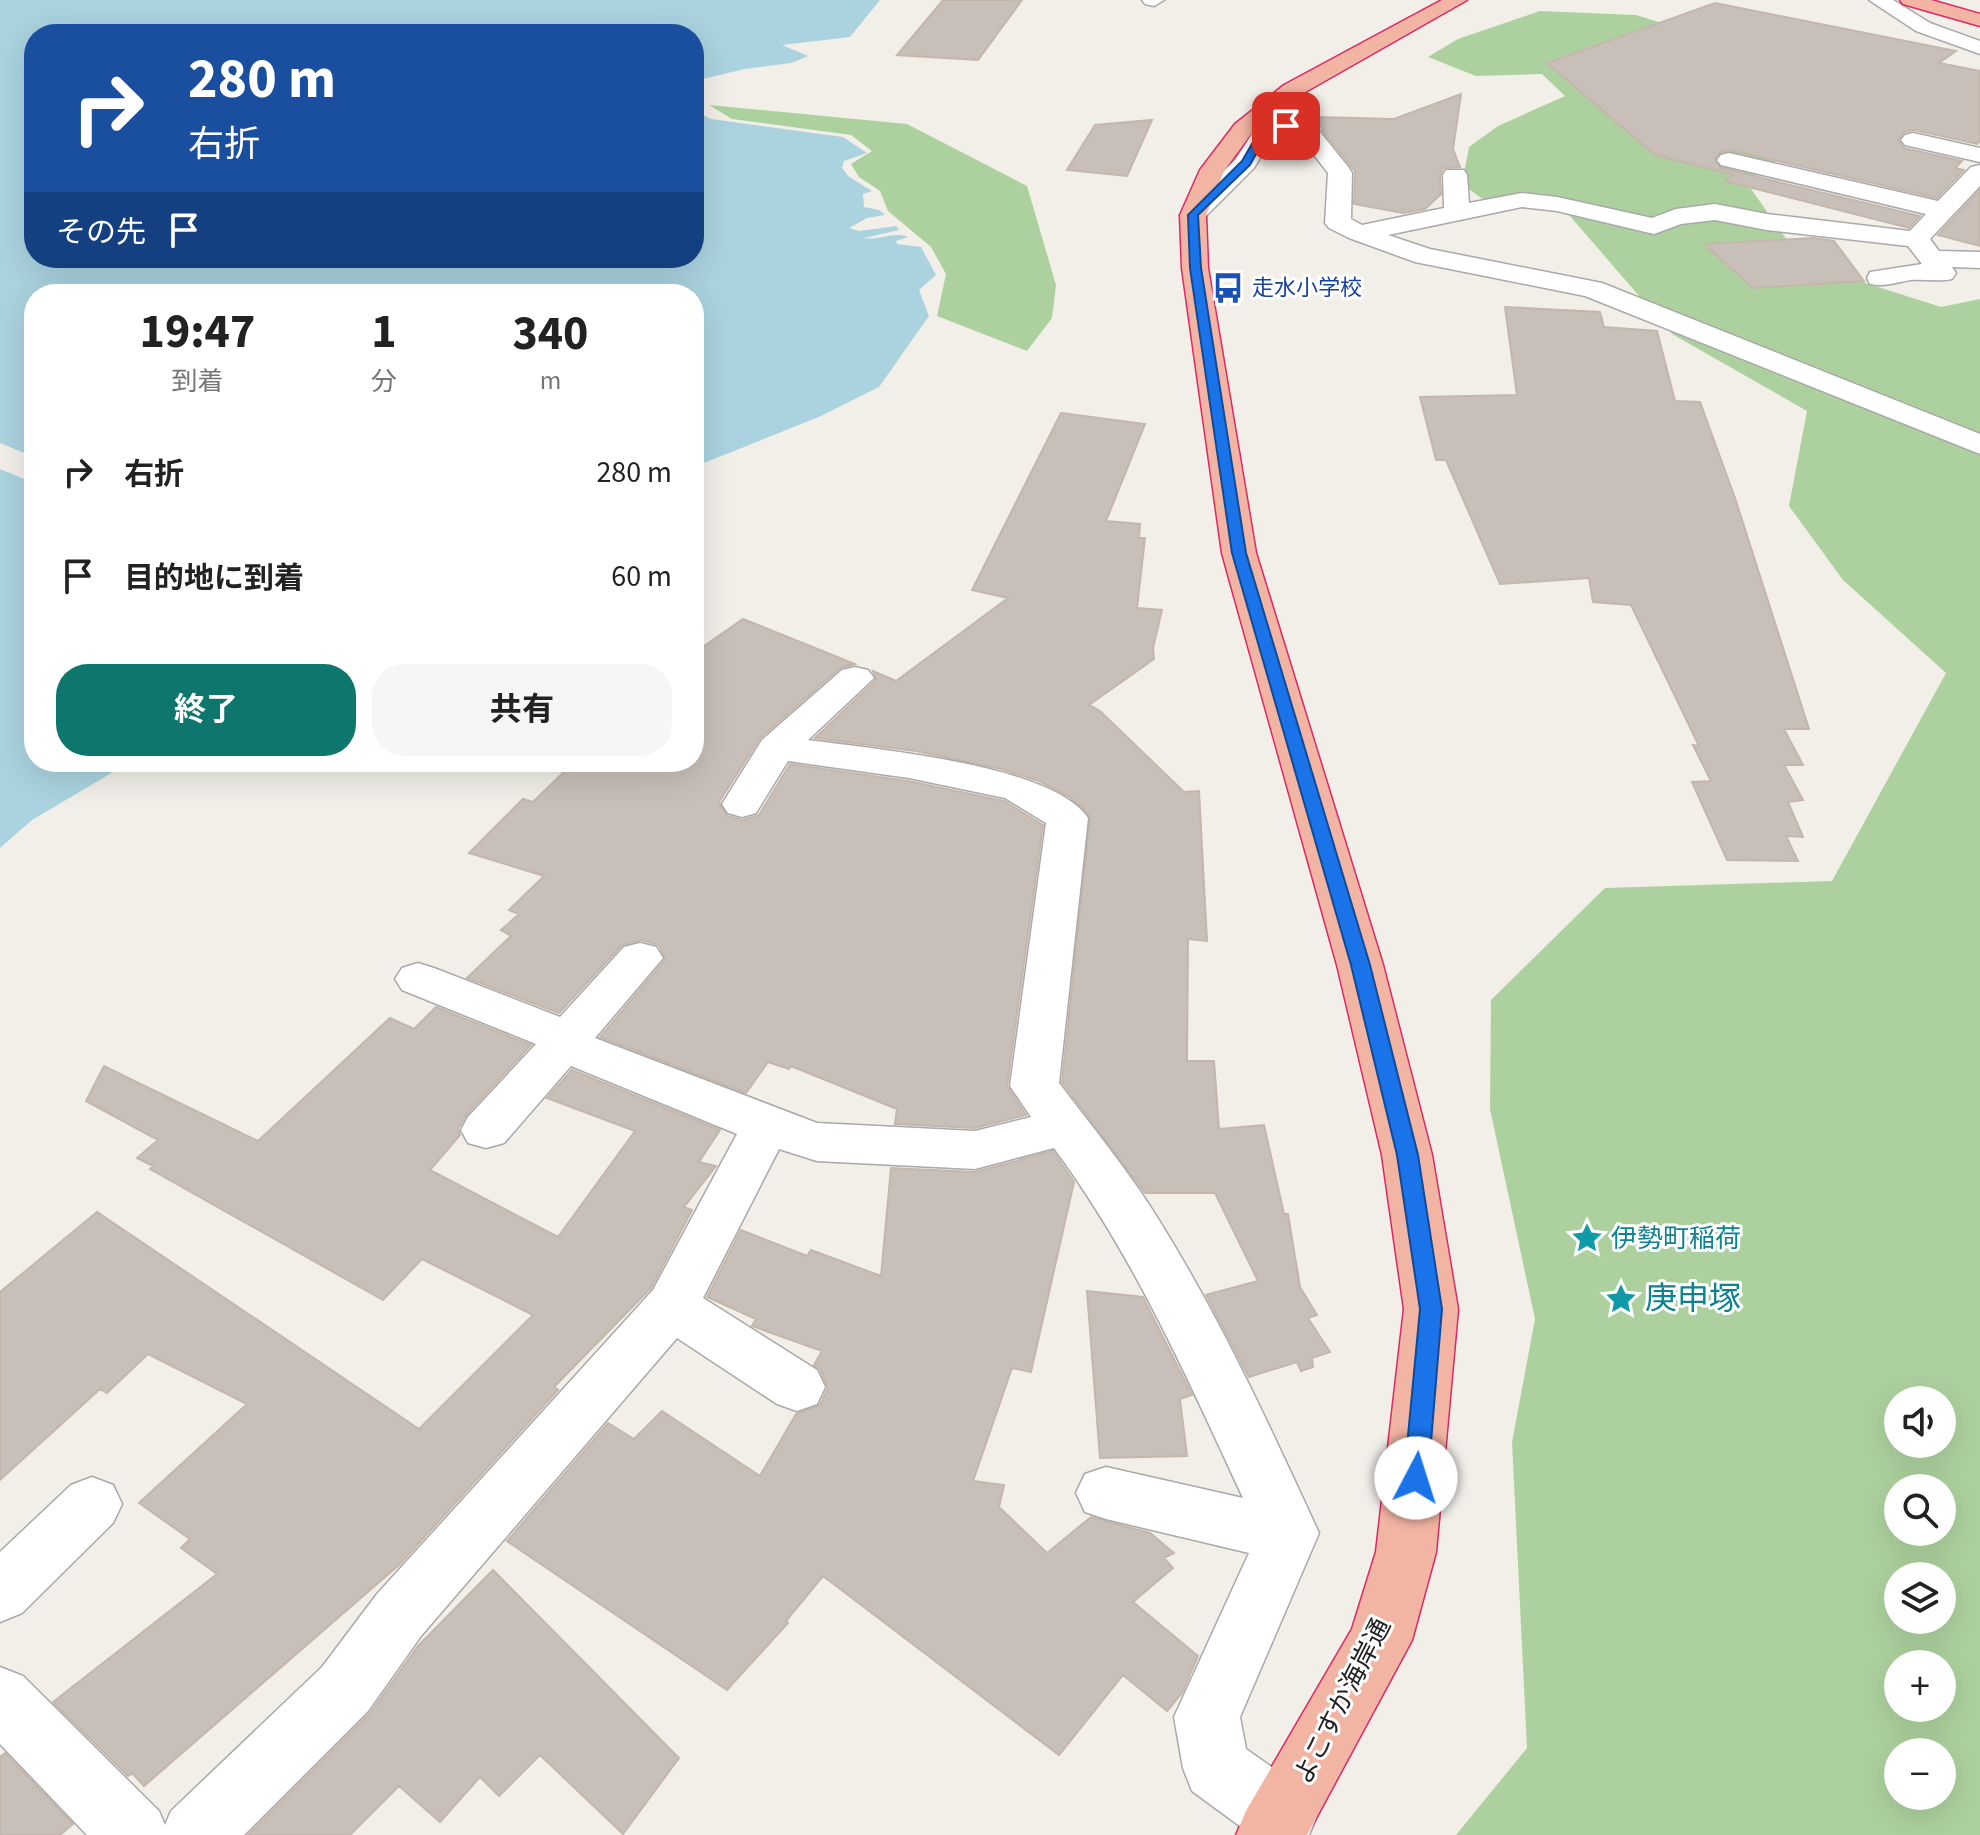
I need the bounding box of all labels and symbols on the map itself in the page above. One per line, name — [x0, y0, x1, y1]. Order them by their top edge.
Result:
pin — [1252, 92, 1320, 160]
bus stop icon: 走水小学校 — [1211, 271, 1245, 305]
place label: 走水小学校 — [1252, 272, 1362, 304]
place label: 伊勢町稲荷 — [1611, 1220, 1741, 1257]
place icon: 伊勢町稲荷 — [1570, 1221, 1604, 1255]
place label: 庚申塚 — [1645, 1276, 1741, 1322]
place icon: 庚申塚 — [1604, 1282, 1638, 1316]
position arrow — [1374, 1436, 1458, 1520]
street label: よこすか海岸通 — [1284, 1612, 1400, 1790]

